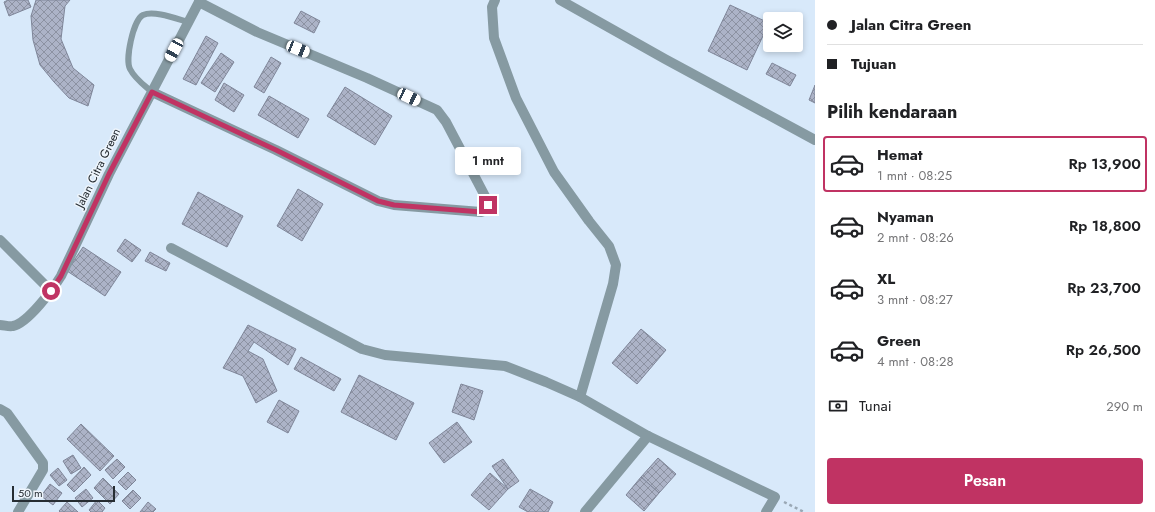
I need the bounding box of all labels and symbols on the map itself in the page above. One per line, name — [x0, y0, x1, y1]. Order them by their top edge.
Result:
car — [163, 37, 185, 63]
car — [285, 39, 311, 59]
car — [396, 86, 422, 108]
street label: Jalan Citra Green — [70, 125, 125, 213]
callout: 1 mnt — [455, 147, 521, 175]
route end — [479, 196, 497, 214]
route start — [42, 282, 60, 300]
scale bar — [12, 484, 115, 503]

